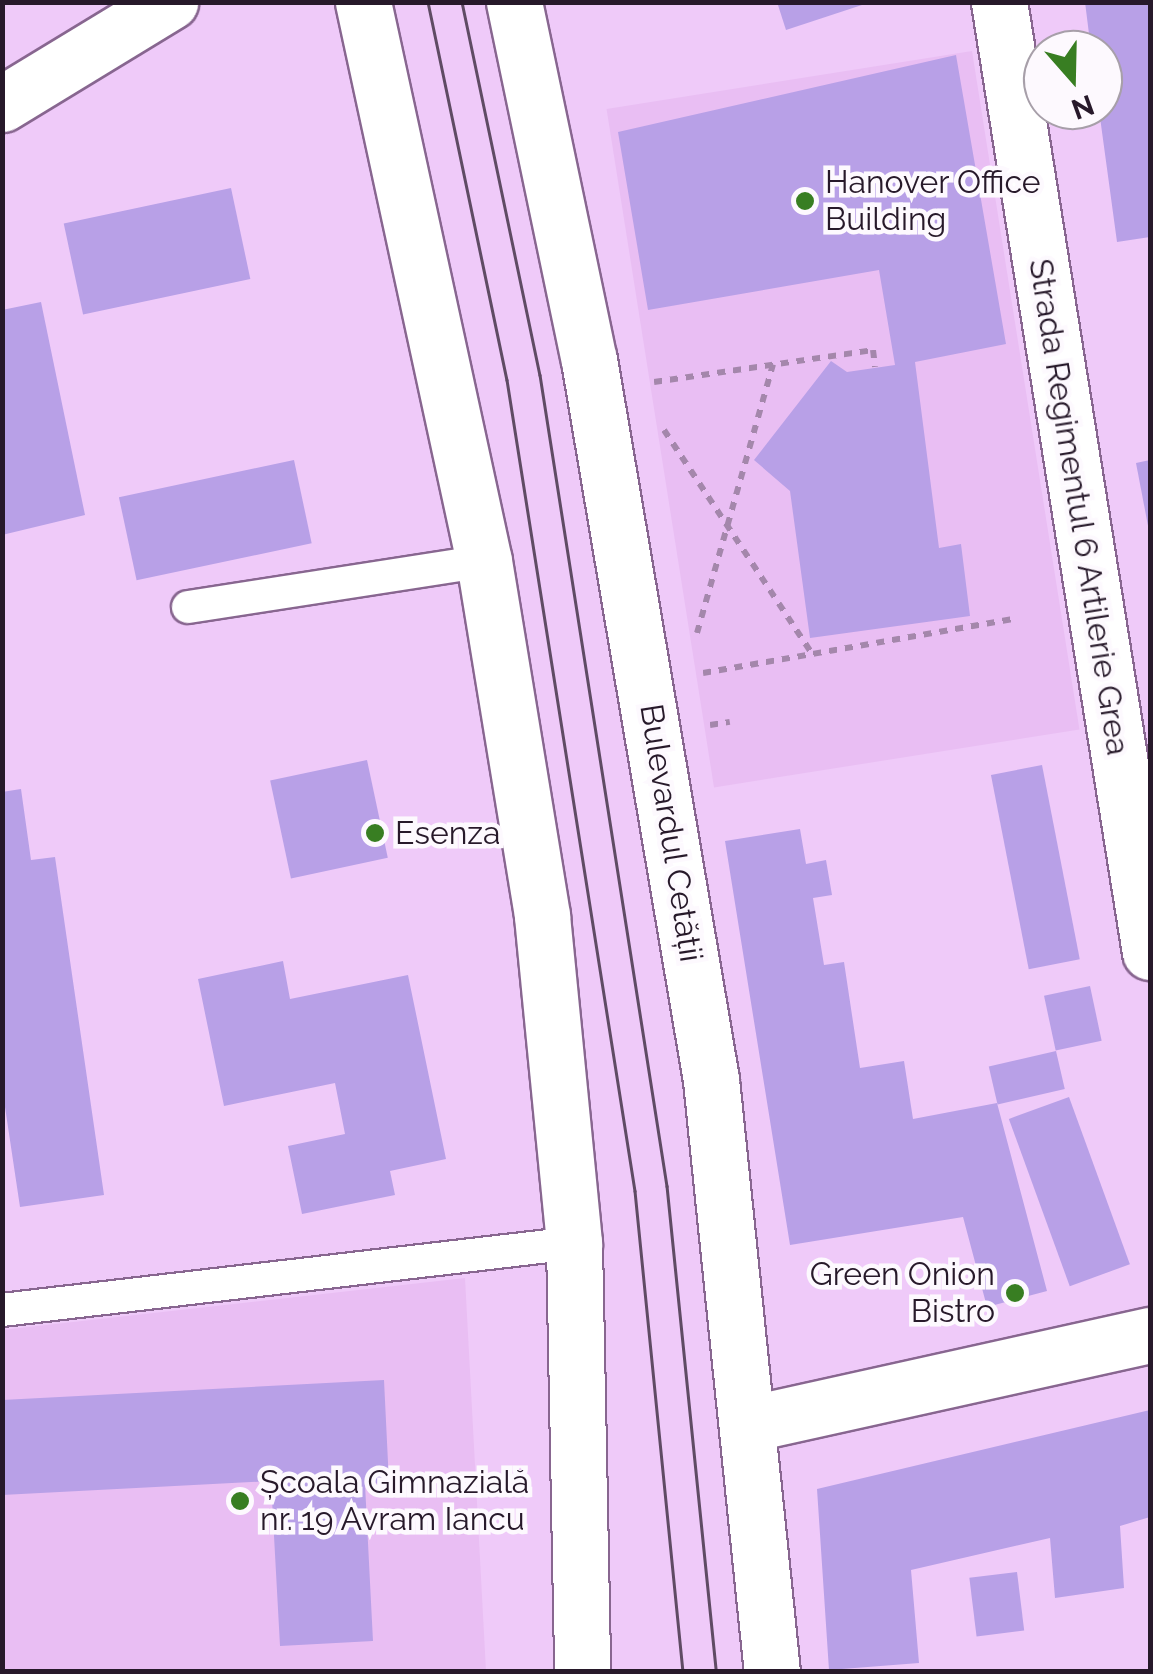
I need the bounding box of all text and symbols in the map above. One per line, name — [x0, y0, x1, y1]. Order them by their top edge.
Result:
north arrow — [1023, 30, 1123, 130]
text: N — [1067, 88, 1098, 126]
place label: Hanover Office Building — [825, 164, 1041, 239]
marker: Hanover Office Building — [794, 190, 816, 212]
street label: Strada Regimentul 6 Artilerie Grea — [1021, 255, 1137, 759]
street label: Bulevardul Cetății — [632, 701, 710, 965]
place label: Esenza — [395, 814, 501, 852]
marker: Esenza — [364, 822, 386, 844]
place label: Green Onion Bistro — [810, 1256, 995, 1331]
marker: Green Onion Bistro — [1004, 1282, 1026, 1304]
place label: Școala Gimnazială nr. 19 Avram Iancu — [260, 1464, 529, 1539]
marker: Școala Gimnazială nr. 19 Avram Iancu — [229, 1490, 251, 1512]

